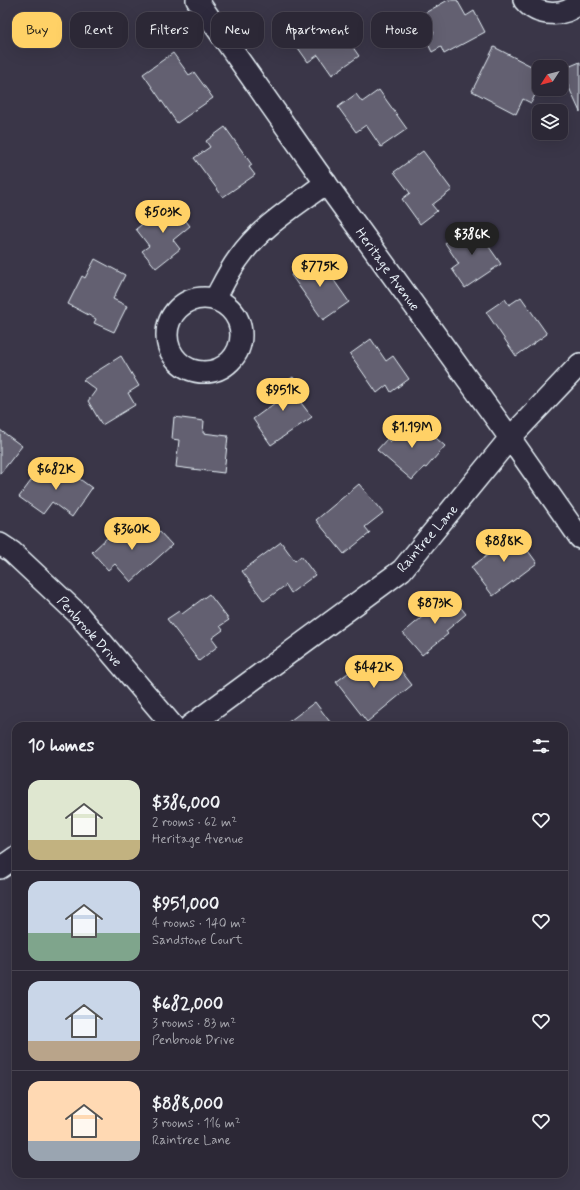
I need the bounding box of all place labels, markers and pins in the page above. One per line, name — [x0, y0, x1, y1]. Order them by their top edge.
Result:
pin: $503K — [135, 200, 191, 234]
pin: $386K — [444, 222, 500, 256]
pin: $775K — [292, 254, 348, 288]
pin: $951K — [255, 378, 311, 412]
pin: $1.19M — [379, 415, 445, 449]
pin: $682K — [28, 457, 84, 491]
pin: $360K — [104, 517, 160, 551]
pin: $888K — [476, 529, 532, 563]
pin: $873K — [407, 591, 463, 625]
pin: $442K — [346, 655, 402, 689]

